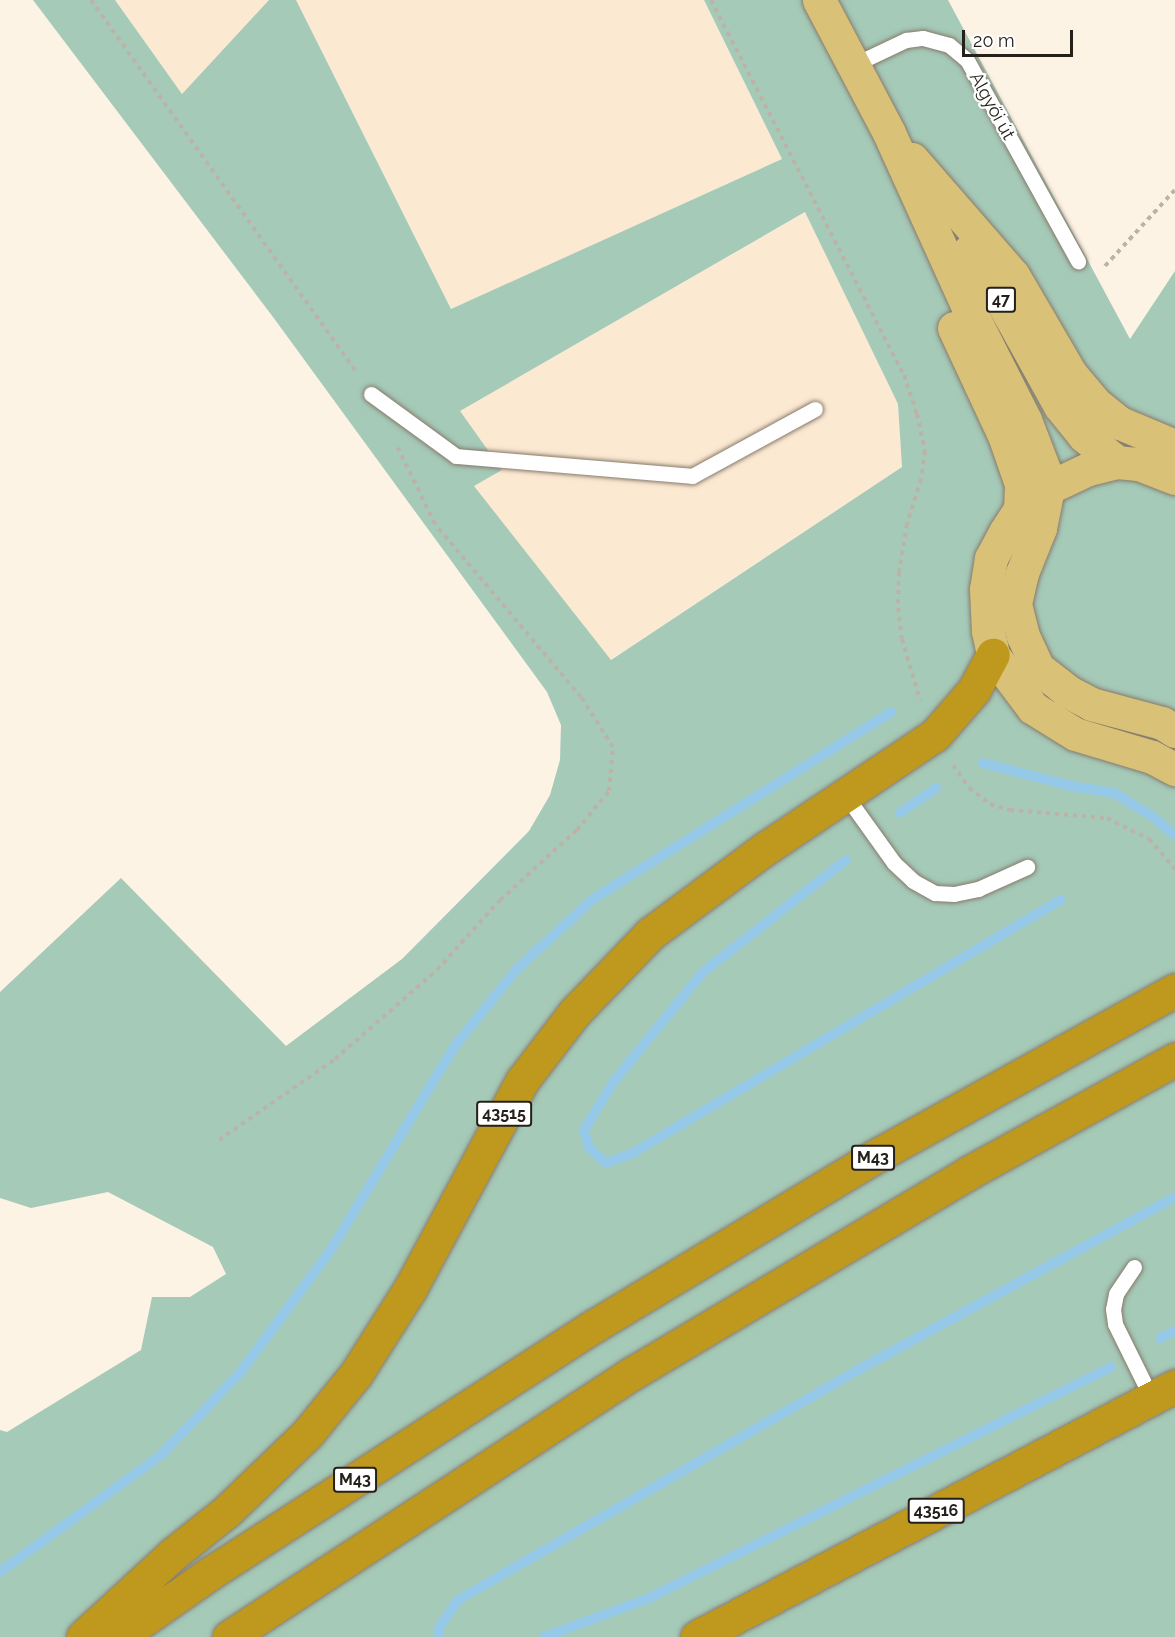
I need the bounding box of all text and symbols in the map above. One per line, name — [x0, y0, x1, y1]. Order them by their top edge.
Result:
scale bar — [965, 18, 1076, 56]
text: 20 m — [973, 30, 1015, 51]
street label: Algyői út — [965, 69, 1019, 143]
road number: 47 — [984, 287, 1018, 313]
road number: 43515 — [476, 1101, 532, 1127]
road number: M43 — [850, 1145, 896, 1171]
road number: M43 — [332, 1467, 378, 1493]
road number: 43516 — [908, 1498, 964, 1524]

